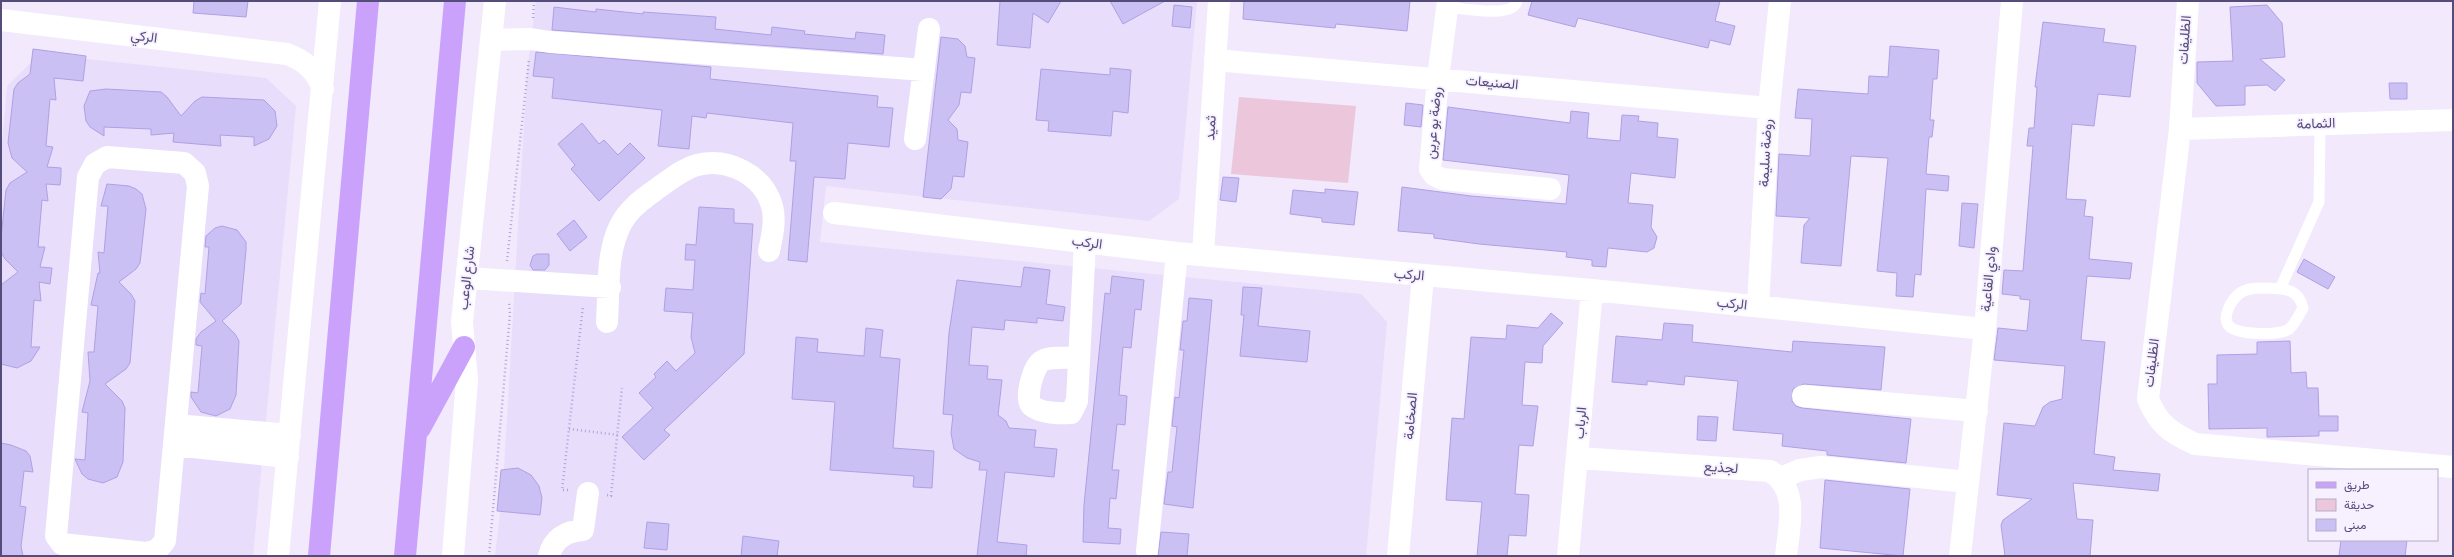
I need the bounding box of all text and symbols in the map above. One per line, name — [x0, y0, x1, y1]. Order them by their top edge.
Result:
street label: الظليفات — [2176, 15, 2194, 65]
street label: الركي — [129, 28, 158, 50]
street label: الصنيعات — [1465, 74, 1519, 92]
street label: روضة بو عرين — [1424, 86, 1445, 160]
street label: ثميد — [1203, 115, 1219, 141]
street label: الثمامة — [2296, 116, 2336, 132]
street label: روضة سليمة — [1757, 119, 1776, 187]
street label: الركب — [1071, 234, 1103, 253]
street label: شارع الوعب — [457, 245, 480, 311]
street label: وادي القاعية — [1979, 246, 2003, 313]
street label: الركب — [1393, 267, 1425, 284]
street label: الركب — [1716, 295, 1748, 314]
street label: الظليفات — [2142, 338, 2162, 388]
street label: الصخامة — [1402, 392, 1420, 440]
street label: الرباب — [1573, 406, 1590, 440]
street label: لجذيع — [1703, 460, 1739, 479]
legend — [2308, 469, 2438, 541]
text: طريق — [2344, 479, 2370, 493]
text: حديقة — [2344, 499, 2374, 512]
text: مبنى — [2344, 519, 2366, 533]

